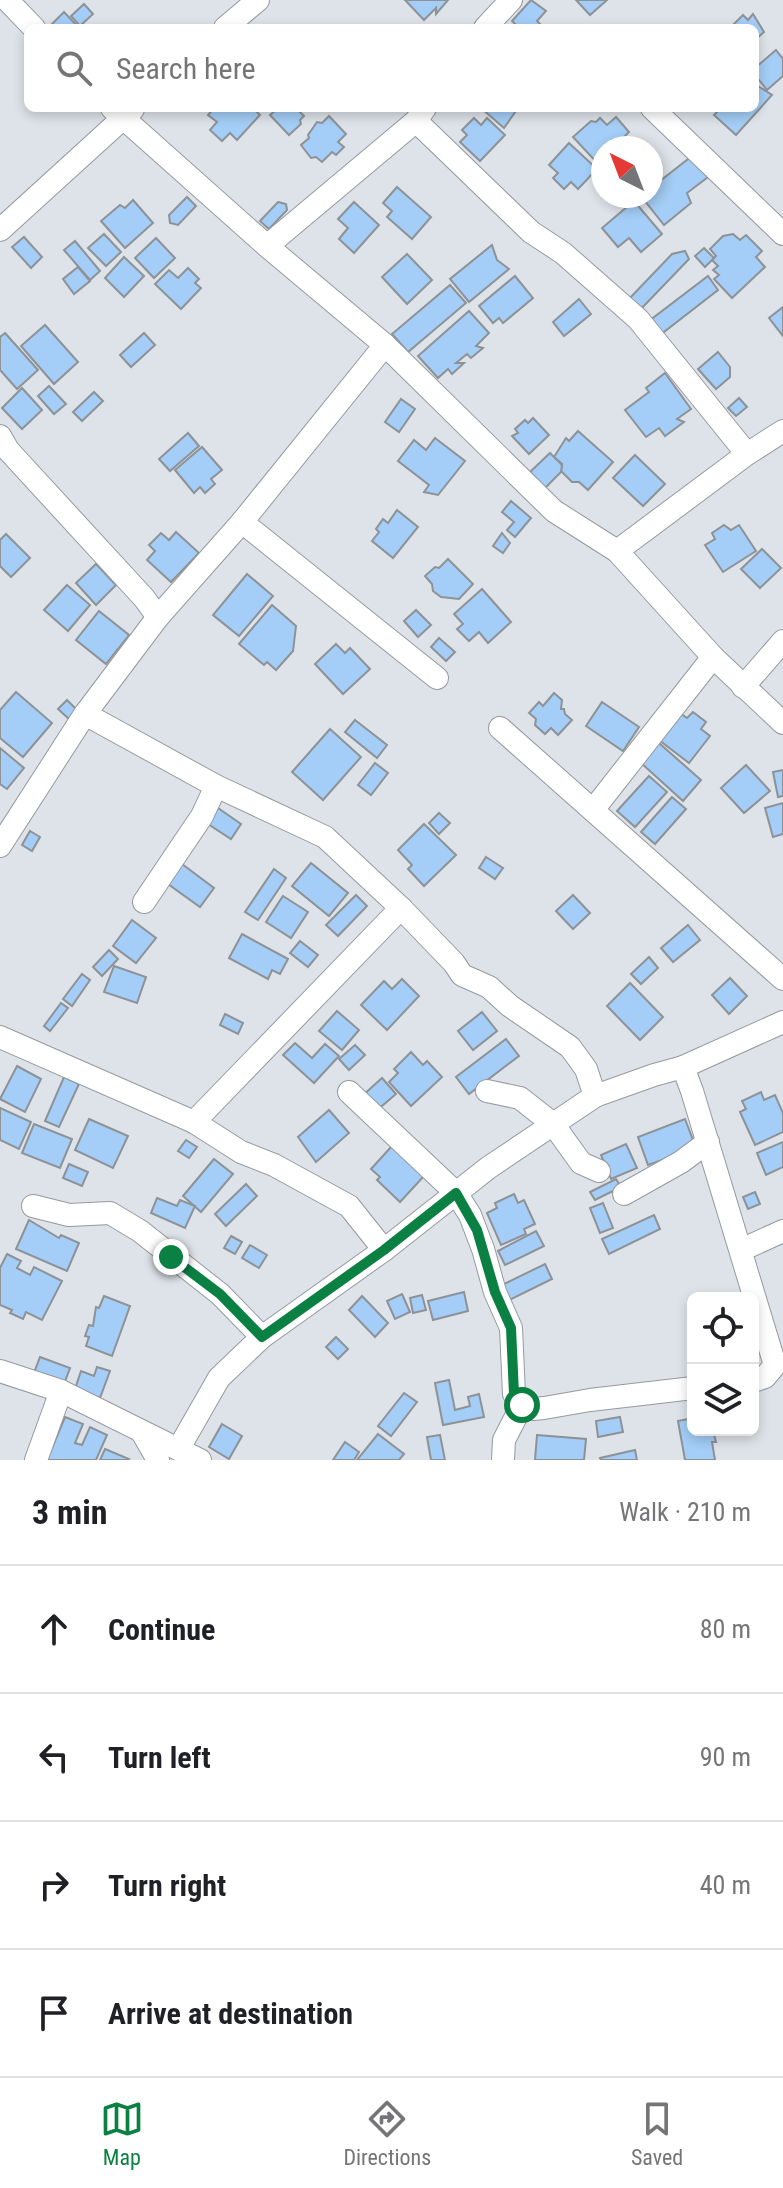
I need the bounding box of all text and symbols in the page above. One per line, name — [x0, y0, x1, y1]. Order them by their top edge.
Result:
search box — [24, 24, 759, 112]
icon: search — [52, 46, 96, 90]
text: Search here — [116, 51, 256, 86]
north arrow — [591, 136, 663, 208]
route end — [153, 1239, 189, 1275]
map controls — [687, 1292, 759, 1436]
button: locate — [687, 1292, 759, 1364]
button: layers — [687, 1364, 759, 1436]
route start — [504, 1387, 540, 1423]
text: 3 min — [32, 1492, 108, 1532]
text: Walk · 210 m — [619, 1497, 751, 1527]
icon: ahead — [32, 1607, 76, 1651]
text: Continue — [108, 1612, 215, 1647]
text: 80 m — [700, 1614, 751, 1644]
icon: left — [32, 1735, 76, 1779]
text: Turn left — [108, 1740, 211, 1775]
text: 90 m — [700, 1742, 751, 1772]
icon: right — [32, 1863, 76, 1907]
text: Turn right — [108, 1868, 226, 1903]
text: 40 m — [700, 1870, 751, 1900]
icon: arrive — [32, 1991, 76, 2035]
text: Arrive at destination — [108, 1996, 353, 2031]
tab: Map — [100, 2097, 144, 2170]
tab: Directions — [343, 2097, 431, 2170]
tab: Saved — [631, 2097, 683, 2170]

